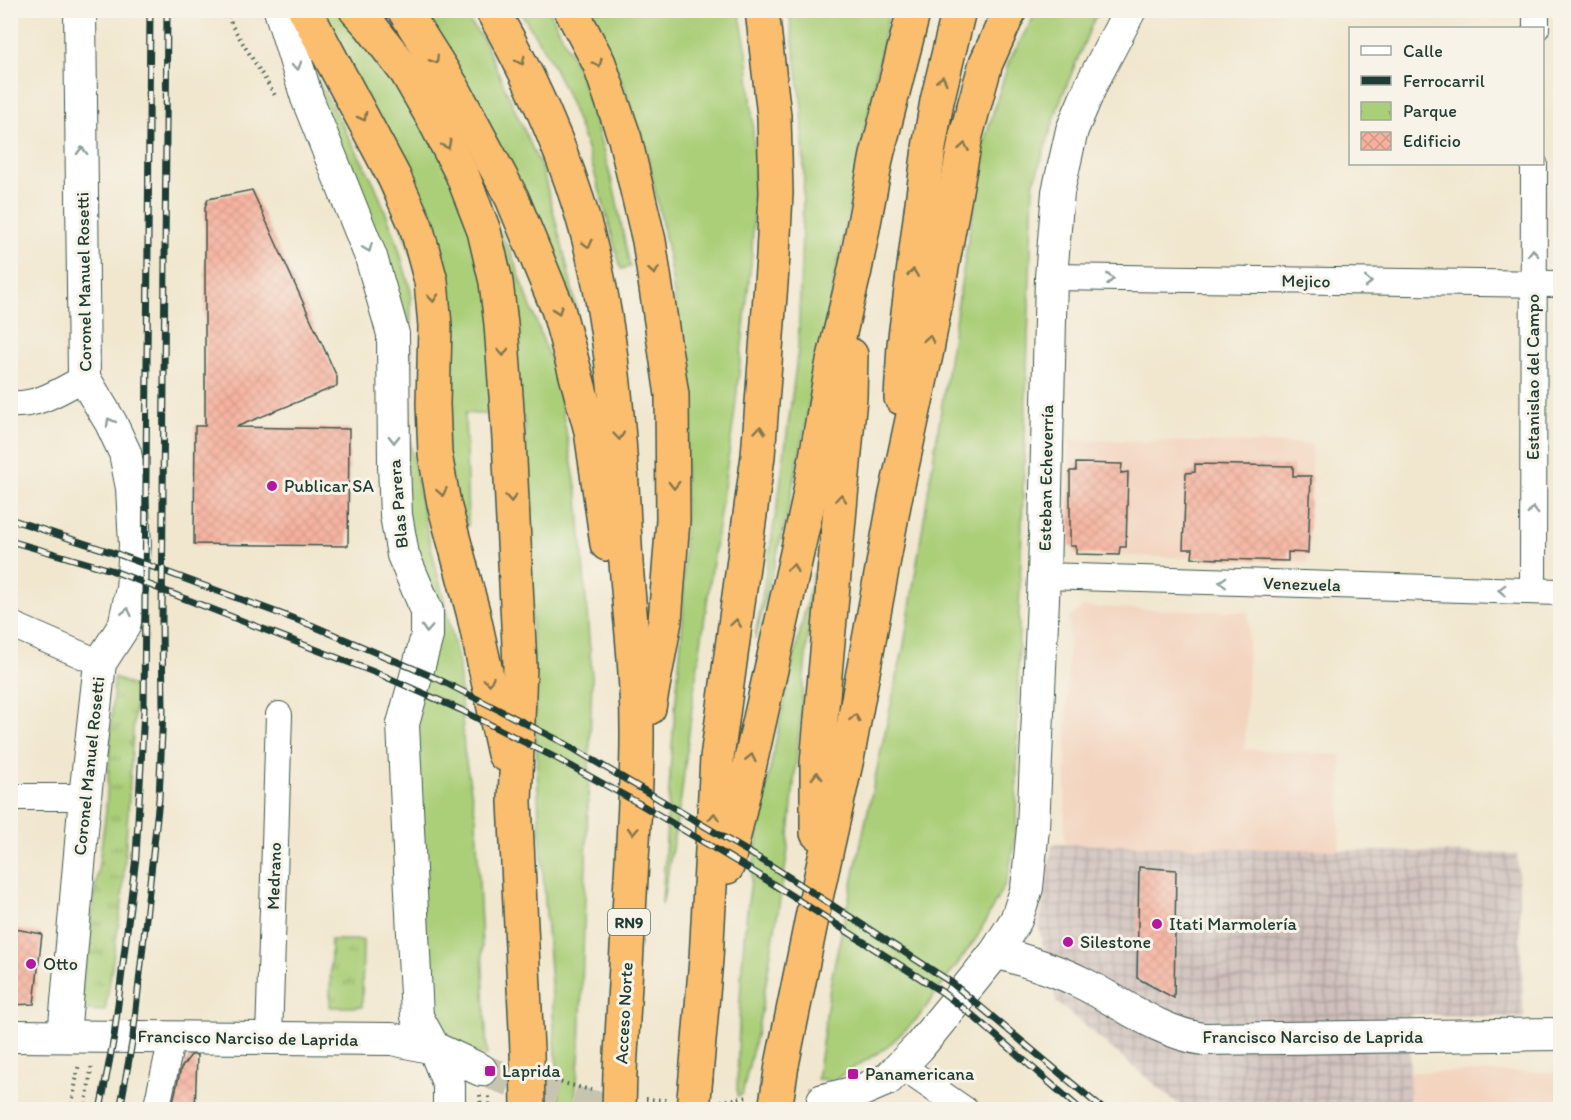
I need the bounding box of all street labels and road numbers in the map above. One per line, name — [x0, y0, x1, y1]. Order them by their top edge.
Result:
street label: Coronel Manuel Rosetti — [71, 192, 97, 372]
street label: Mejico — [1281, 270, 1331, 292]
street label: Estanislao del Campo — [1522, 294, 1544, 460]
street label: Esteban Echeverría — [1034, 404, 1058, 551]
street label: Blas Parera — [383, 458, 413, 550]
street label: Venezuela — [1263, 572, 1341, 596]
street label: Coronel Manuel Rosetti — [69, 675, 109, 857]
street label: Medrano — [262, 842, 286, 910]
road number: RN9 — [608, 909, 650, 935]
street label: Acceso Norte — [610, 962, 638, 1064]
street label: Francisco Narciso de Laprida — [137, 1025, 359, 1051]
street label: Francisco Narciso de Laprida — [1203, 1026, 1424, 1048]

